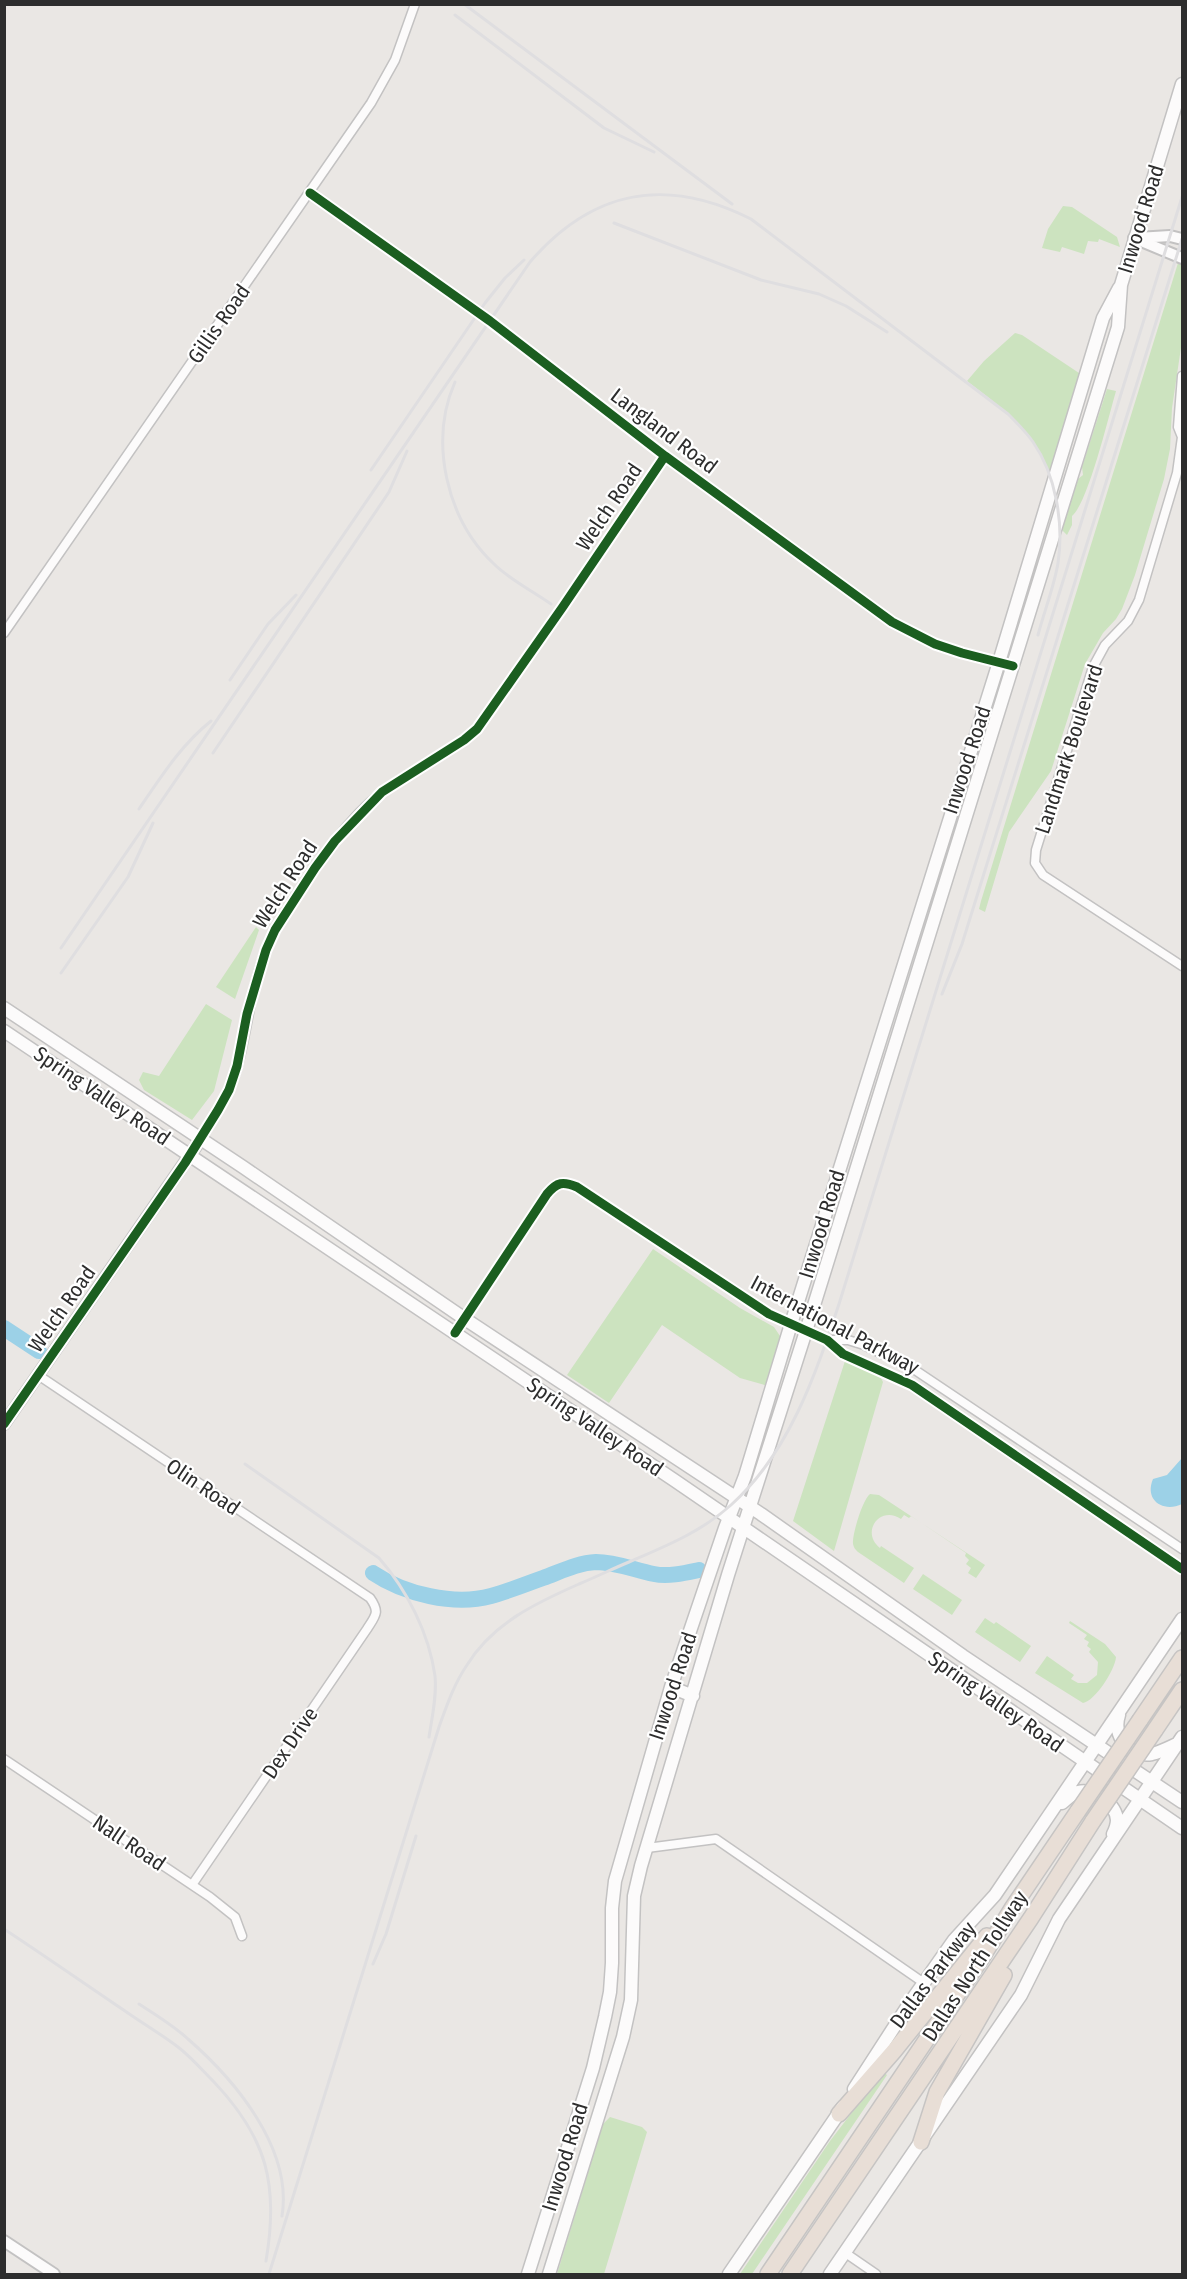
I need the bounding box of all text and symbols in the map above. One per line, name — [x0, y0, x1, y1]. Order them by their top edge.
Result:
street label: Inwood Road — [1112, 162, 1170, 276]
street label: Gillis Road — [182, 279, 256, 369]
street label: Langland Road — [606, 382, 722, 480]
street label: Welch Road — [570, 458, 648, 556]
street label: Landmark Boulevard — [1029, 661, 1109, 837]
street label: Inwood Road — [937, 703, 997, 817]
street label: Welch Road — [247, 835, 323, 933]
street label: Spring Valley Road — [29, 1041, 175, 1151]
street label: Inwood Road — [793, 1167, 851, 1281]
street label: Welch Road — [23, 1261, 101, 1357]
street label: International Parkway — [746, 1270, 924, 1381]
street label: Spring Valley Road — [522, 1372, 668, 1482]
street label: Olin Road — [161, 1453, 245, 1521]
street label: Inwood Road — [643, 1629, 703, 1743]
street label: Spring Valley Road — [923, 1646, 1069, 1758]
street label: Dex Drive — [257, 1702, 323, 1784]
street label: Nall Road — [88, 1809, 170, 1877]
street label: Dallas North Tollway — [917, 1885, 1034, 2046]
street label: Dallas Parkway — [884, 1916, 982, 2034]
street label: Inwood Road — [536, 2100, 594, 2214]

